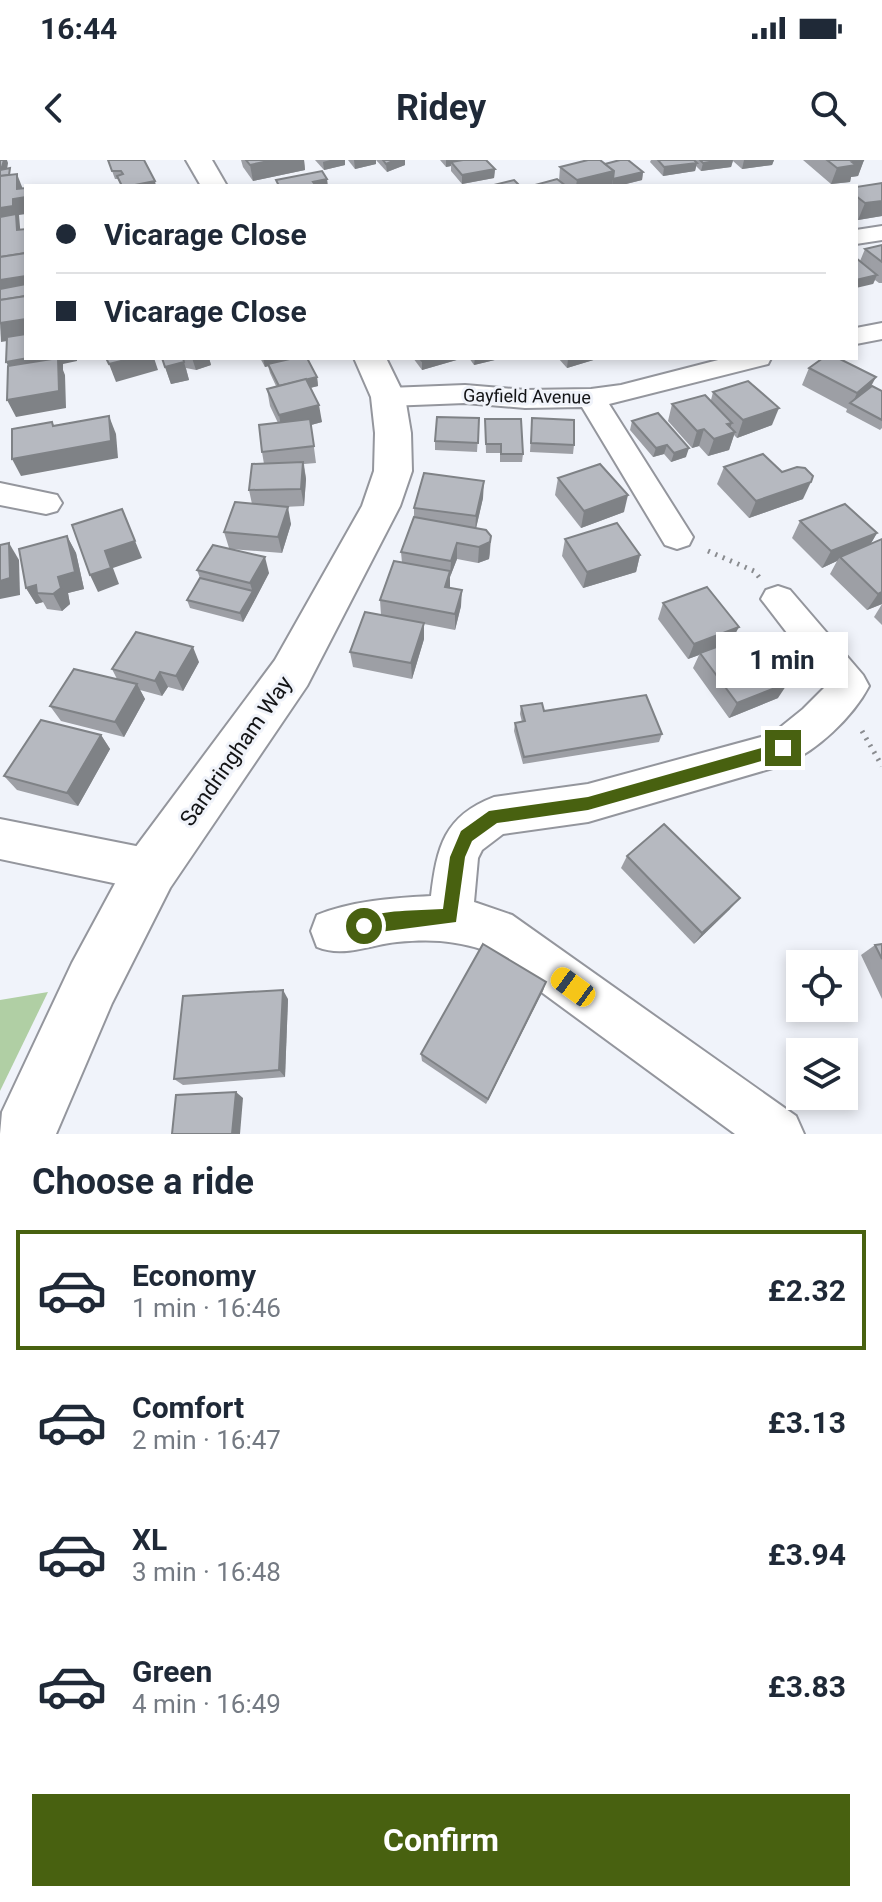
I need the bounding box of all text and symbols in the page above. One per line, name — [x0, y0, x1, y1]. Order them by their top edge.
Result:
text: 16:44 — [40, 11, 117, 46]
icon: back — [32, 86, 76, 130]
icon: search — [806, 86, 850, 130]
text: Ridey — [396, 87, 486, 129]
text: Vicarage Close — [104, 217, 307, 252]
text: Vicarage Close — [104, 294, 307, 329]
street label: Gayfield Avenue — [463, 384, 591, 408]
callout: 1 min — [717, 632, 849, 688]
text: 1 min — [749, 645, 815, 675]
street label: Sandringham Way — [175, 671, 297, 831]
route end — [765, 730, 801, 766]
route start — [346, 908, 382, 944]
map controls — [786, 950, 858, 1110]
button: locate — [786, 950, 858, 1022]
car — [547, 963, 599, 1011]
button: layers — [786, 1038, 858, 1110]
text: Choose a ride — [32, 1161, 254, 1203]
icon: car — [36, 1254, 108, 1326]
text: Economy — [132, 1258, 256, 1293]
text: £2.32 — [768, 1273, 846, 1308]
text: 1 min · 16:46 — [132, 1293, 281, 1323]
icon: car — [36, 1386, 108, 1458]
text: Comfort — [132, 1390, 244, 1425]
text: £3.13 — [768, 1405, 846, 1440]
text: 2 min · 16:47 — [132, 1425, 281, 1455]
icon: car — [36, 1518, 108, 1590]
text: XL — [132, 1522, 167, 1557]
text: £3.94 — [768, 1537, 846, 1572]
text: 3 min · 16:48 — [132, 1557, 281, 1587]
icon: car — [36, 1650, 108, 1722]
text: Green — [132, 1654, 212, 1689]
text: £3.83 — [768, 1669, 846, 1704]
text: 4 min · 16:49 — [132, 1689, 281, 1719]
button: Confirm — [32, 1794, 850, 1886]

